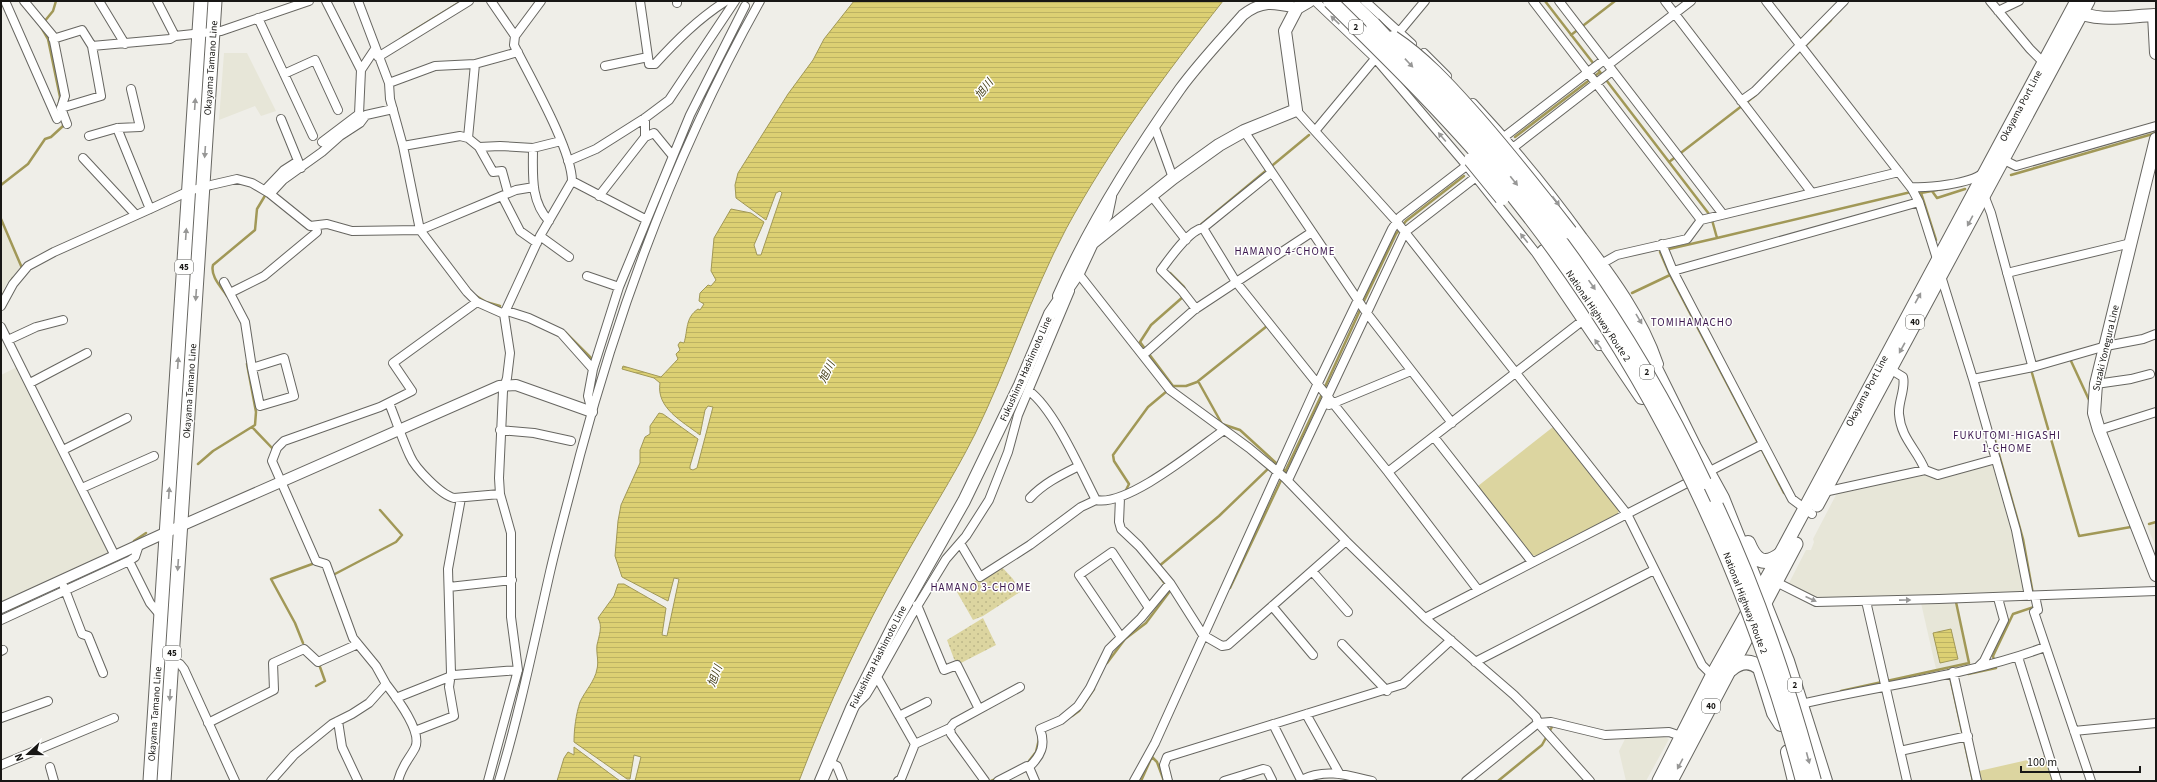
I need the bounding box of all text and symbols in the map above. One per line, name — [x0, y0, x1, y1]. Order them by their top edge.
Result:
one-way arrow — [1330, 16, 1340, 25]
street label: Okayama Tamano Line — [201, 20, 221, 116]
road number: 2 — [1349, 20, 1363, 34]
one-way arrow — [1404, 58, 1414, 68]
street label: Okayama Port Line — [1996, 68, 2046, 144]
water label: 旭川 — [971, 75, 997, 102]
one-way arrow — [191, 98, 198, 110]
one-way arrow — [1437, 131, 1446, 142]
one-way arrow — [201, 146, 208, 158]
one-way arrow — [1510, 176, 1518, 187]
one-way arrow — [1552, 195, 1560, 206]
one-way arrow — [1967, 215, 1973, 227]
one-way arrow — [183, 228, 190, 240]
one-way arrow — [1519, 232, 1528, 243]
district label: HAMANO 4-CHOME — [1234, 244, 1336, 259]
road number: 45 — [175, 260, 193, 274]
street label: National Highway Route 2 — [1562, 267, 1634, 365]
one-way arrow — [1588, 280, 1596, 291]
one-way arrow — [192, 289, 199, 301]
one-way arrow — [1914, 292, 1921, 303]
street label: Suzaki Yonegura Line — [2089, 304, 2123, 392]
one-way arrow — [1635, 313, 1642, 325]
street label: Fukushima Hashimoto Line — [997, 314, 1055, 424]
district label: TOMIHAMACHO — [1651, 315, 1733, 330]
road number: 40 — [1906, 315, 1924, 329]
one-way arrow — [1594, 339, 1602, 349]
one-way arrow — [1898, 342, 1905, 354]
street label: Okayama Tamano Line — [180, 343, 200, 439]
street label: Okayama Port Line — [1842, 353, 1892, 429]
one-way arrow — [174, 357, 181, 369]
water label: 旭川 — [815, 358, 839, 385]
road number: 2 — [1640, 365, 1654, 379]
district label: FUKUTOMI-HIGASHI 1-CHOME — [1953, 428, 2061, 456]
one-way arrow — [166, 487, 173, 499]
street label: National Highway Route 2 — [1719, 550, 1771, 656]
one-way arrow — [175, 559, 182, 571]
district label: HAMANO 3-CHOME — [930, 580, 1032, 595]
one-way arrow — [1806, 596, 1817, 602]
one-way arrow — [1899, 597, 1912, 603]
street label: Fukushima Hashimoto Line — [846, 603, 910, 711]
road number: 45 — [163, 646, 181, 660]
water label: 旭川 — [704, 662, 726, 689]
street label: Okayama Tamano Line — [145, 666, 165, 762]
road number: 2 — [1788, 678, 1802, 692]
one-way arrow — [166, 689, 173, 701]
road number: 40 — [1702, 699, 1720, 713]
north arrow — [8, 734, 48, 774]
scale bar — [2021, 748, 2140, 774]
text: N — [11, 751, 27, 764]
one-way arrow — [1805, 752, 1811, 764]
text: 100 m — [2027, 754, 2057, 771]
one-way arrow — [1676, 758, 1683, 770]

